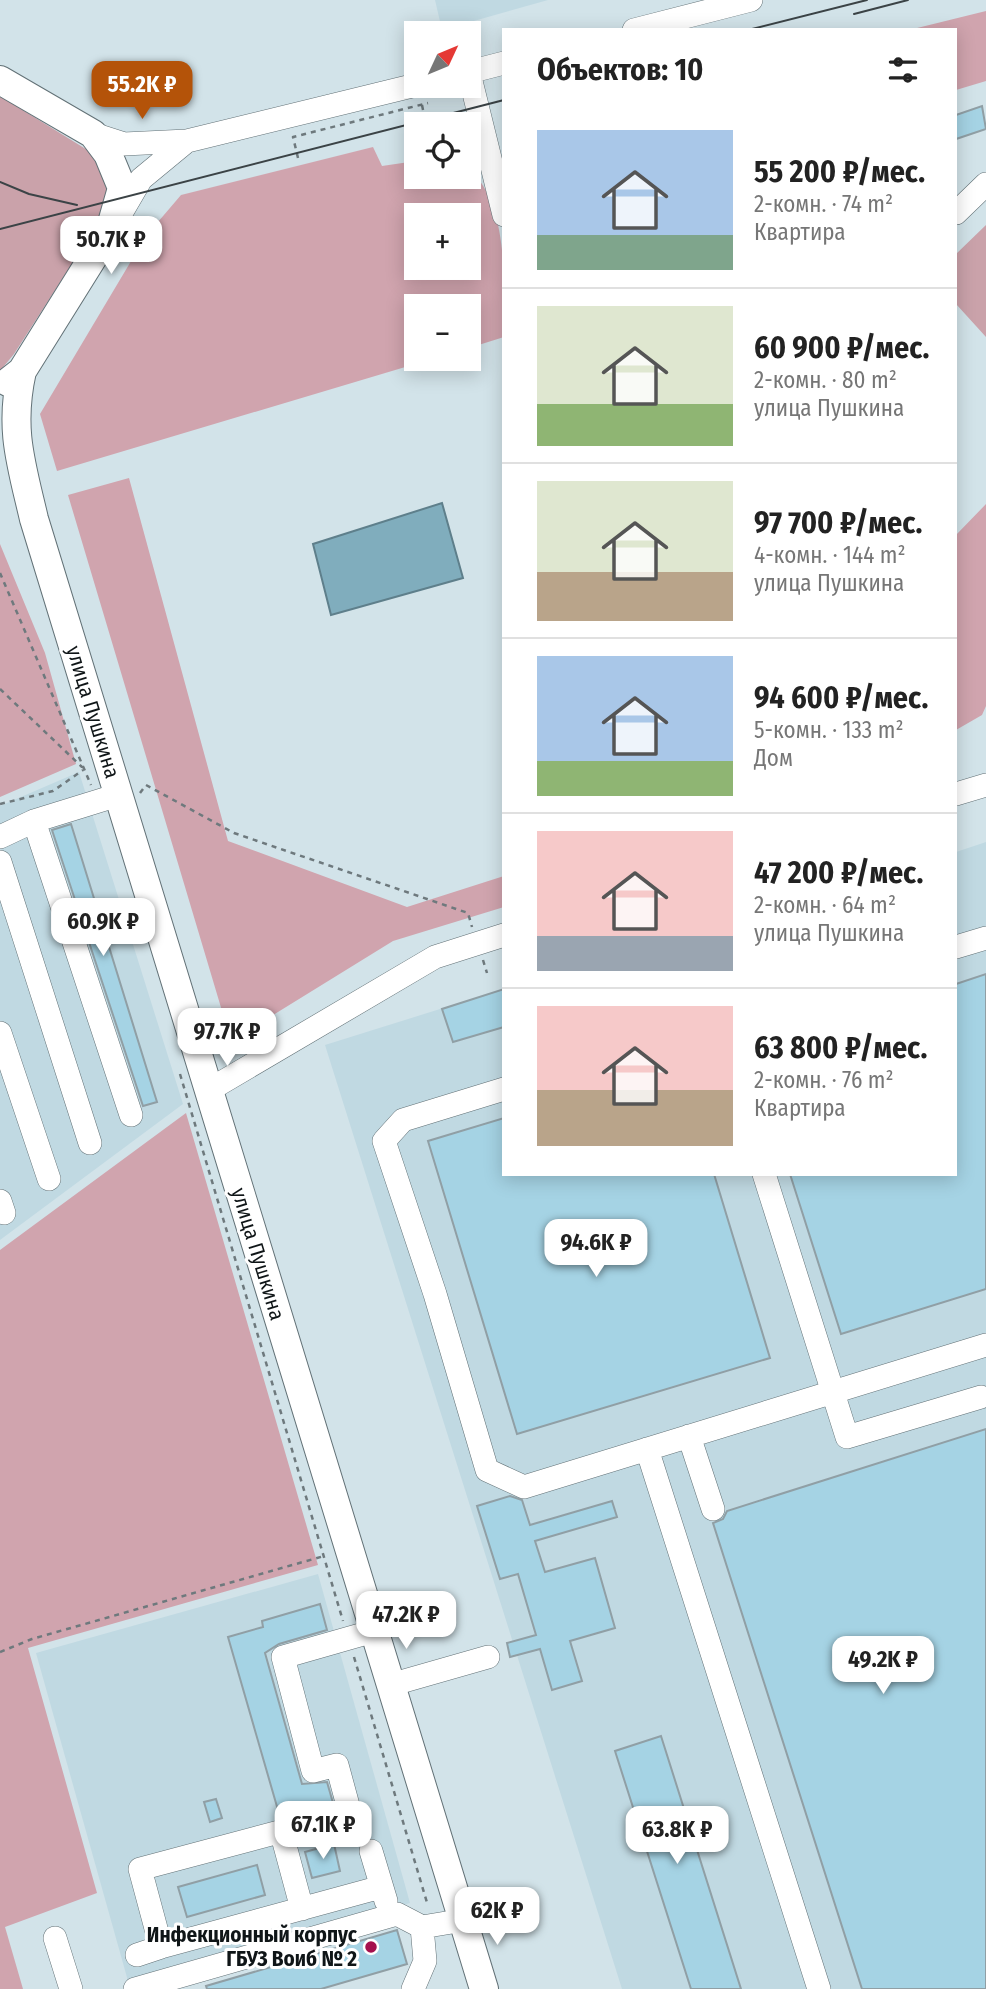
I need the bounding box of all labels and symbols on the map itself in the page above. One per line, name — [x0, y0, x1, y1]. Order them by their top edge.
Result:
north arrow — [404, 21, 481, 98]
pin: 55.2K ₽ — [77, 61, 207, 121]
pin: 50.7K ₽ — [46, 216, 176, 276]
street label: улица Пушкина — [61, 643, 125, 781]
pin: 60.9K ₽ — [38, 898, 168, 958]
pin: 97.7K ₽ — [162, 1009, 292, 1068]
street label: улица Пушкина — [226, 1185, 290, 1323]
pin: 94.6K ₽ — [531, 1220, 661, 1279]
pin: 47.2K ₽ — [341, 1592, 471, 1651]
pin: 49.2K ₽ — [818, 1636, 948, 1696]
pin: 67.1K ₽ — [258, 1801, 388, 1861]
pin: 63.8K ₽ — [612, 1806, 742, 1866]
pin: 62K ₽ — [448, 1888, 546, 1947]
place label: Инфекционный корпус ГБУЗ Воиб № 2 — [147, 1922, 358, 1972]
marker: Инфекционный корпус ГБУЗ Воиб № 2 — [363, 1939, 379, 1955]

